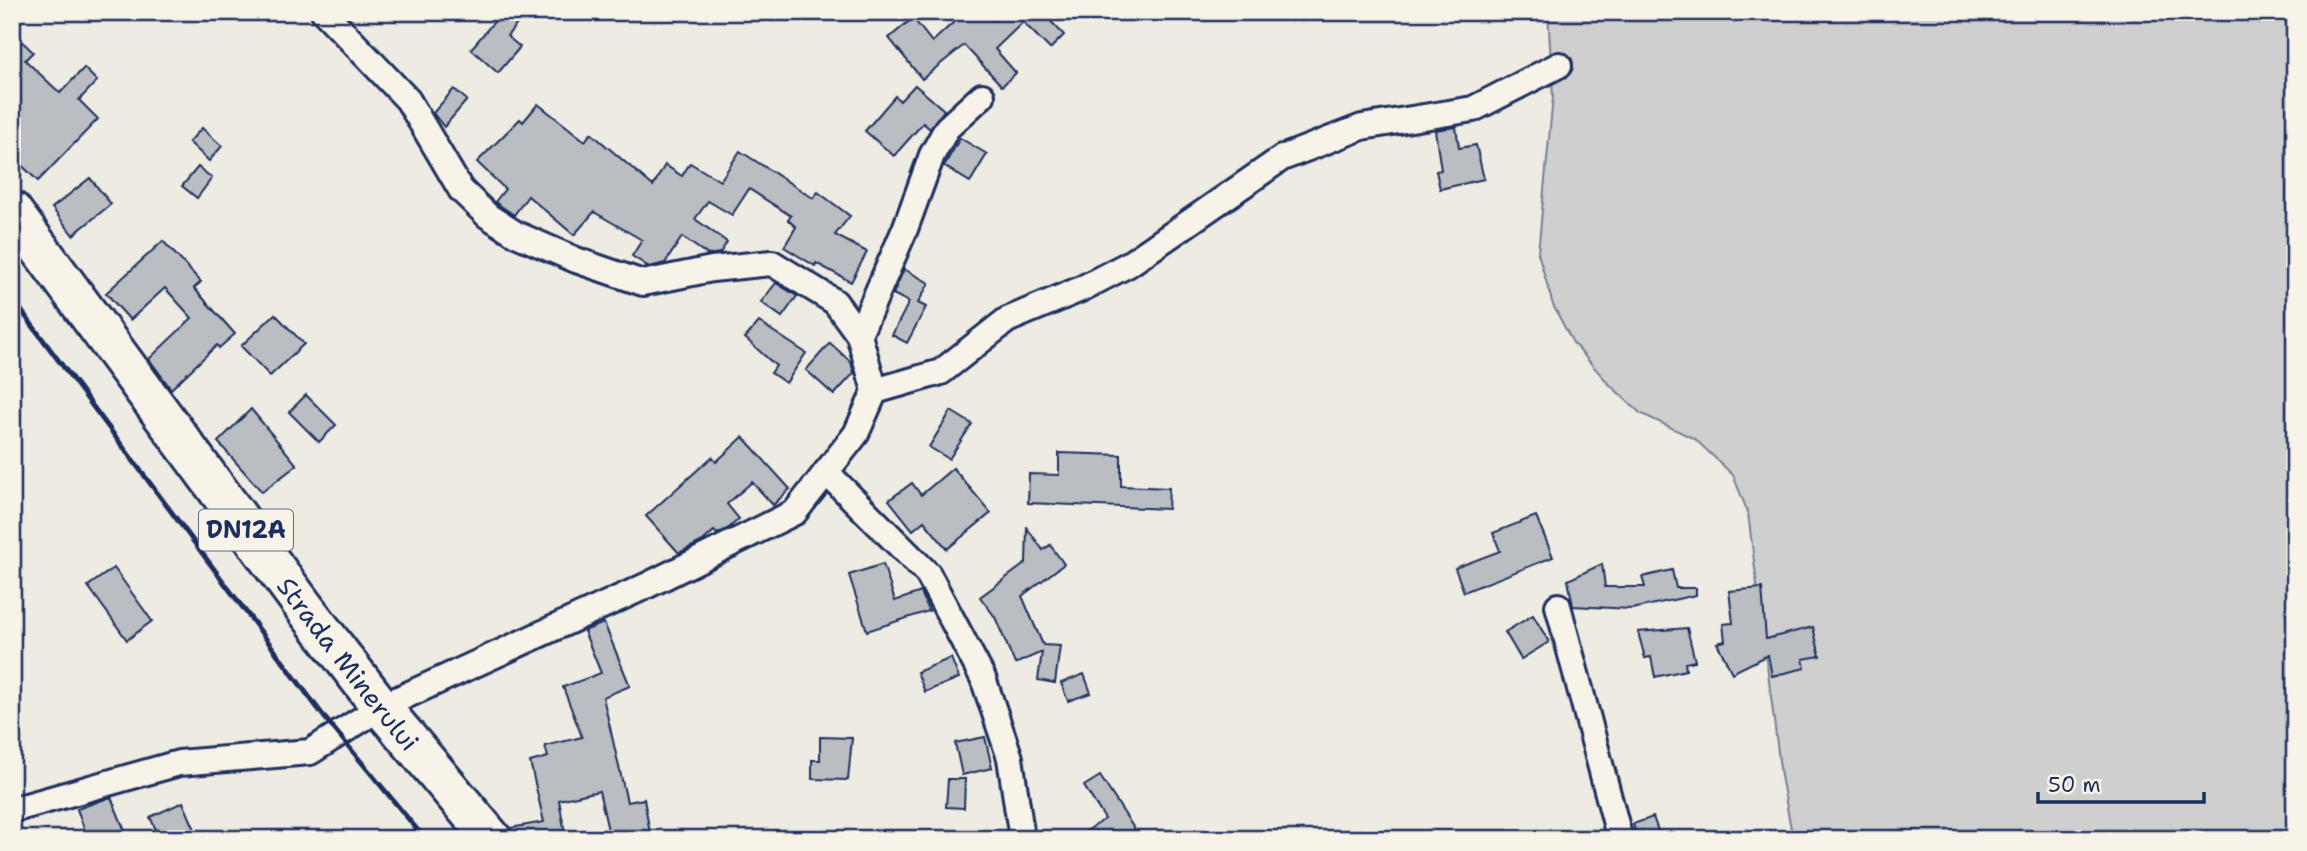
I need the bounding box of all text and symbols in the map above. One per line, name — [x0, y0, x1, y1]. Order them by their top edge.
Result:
road number: DN12A — [199, 509, 293, 550]
street label: Strada Minerului — [270, 569, 428, 758]
scale bar — [2038, 760, 2204, 804]
text: 50 m — [2048, 771, 2101, 799]

